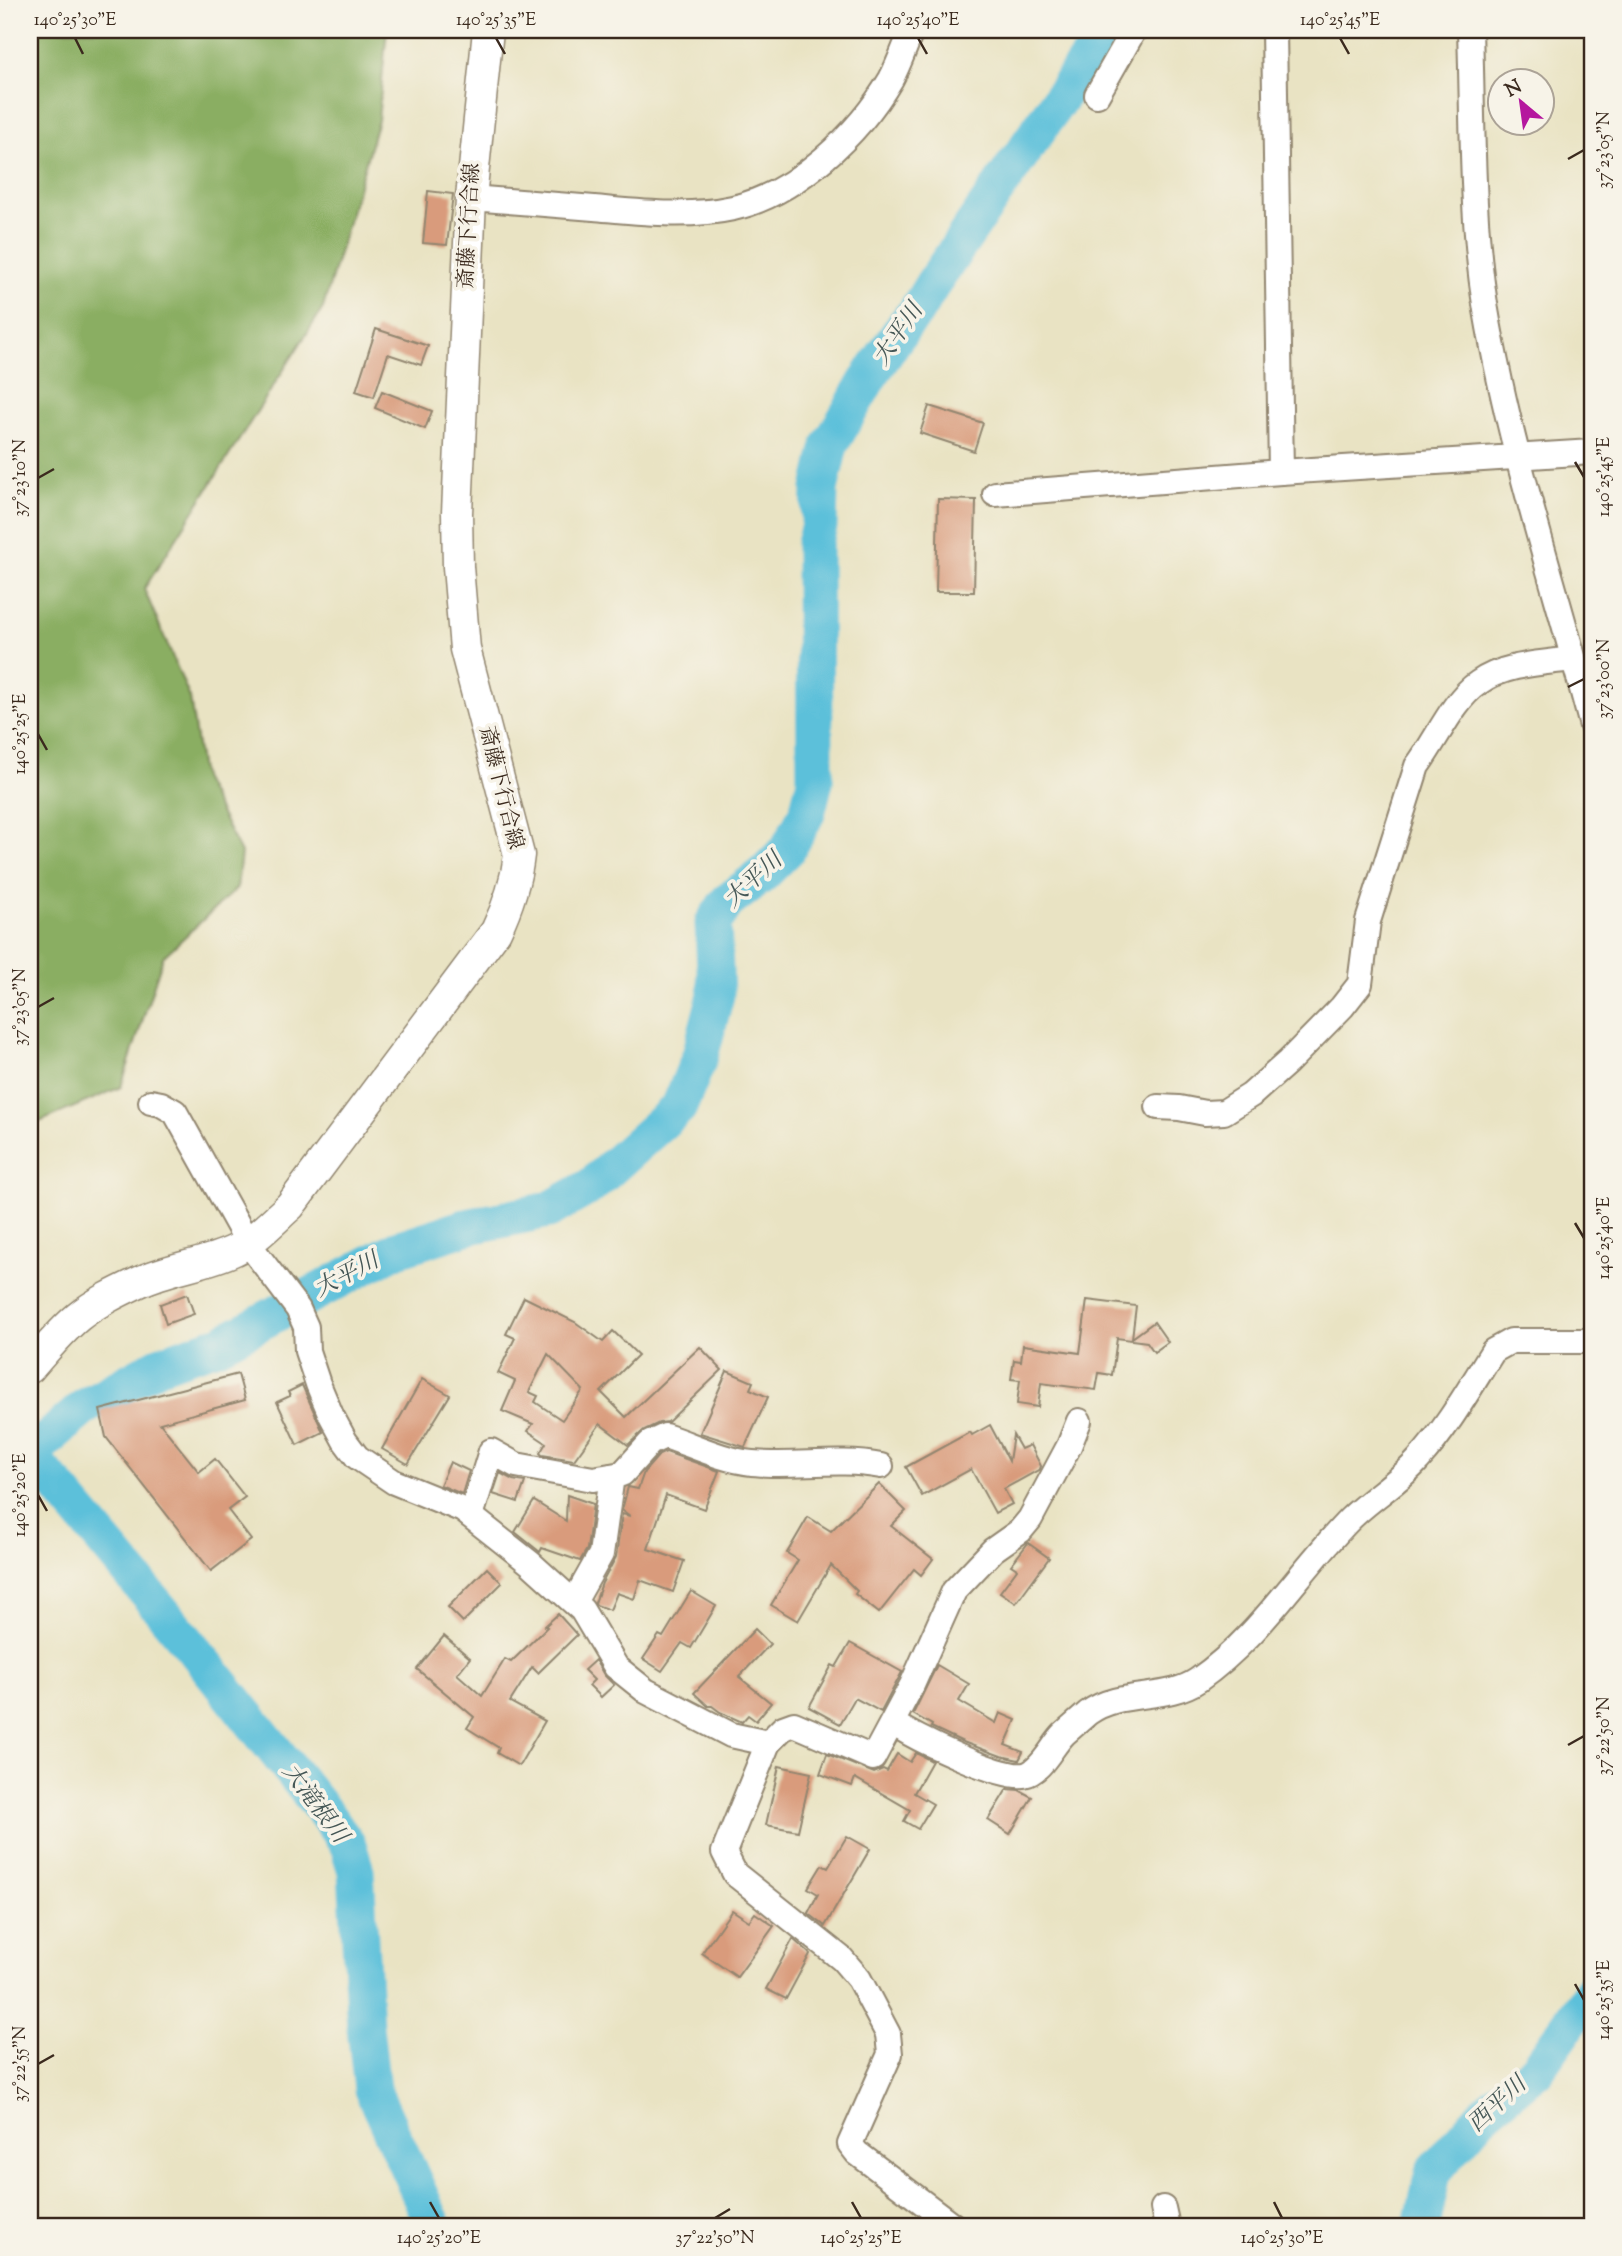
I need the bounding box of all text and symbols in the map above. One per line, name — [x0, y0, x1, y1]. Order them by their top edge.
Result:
text: 140°25'30"E — [34, 8, 116, 34]
text: 140°25'35"E — [456, 8, 536, 34]
text: 140°25'40"E — [877, 8, 959, 34]
text: 140°25'45"E — [1300, 8, 1380, 34]
north arrow — [1486, 66, 1556, 136]
text: N — [1501, 74, 1527, 105]
text: 37°23'05"N — [1592, 111, 1618, 189]
street label: 斎藤下行合線 — [452, 162, 488, 290]
water label: 大平川 — [866, 295, 934, 373]
text: 140°25'45"E — [1592, 437, 1618, 517]
text: 37°23'10"N — [8, 439, 34, 517]
text: 37°23'00"N — [1592, 639, 1618, 719]
text: 140°25'25"E — [8, 693, 34, 775]
street label: 斎藤下行合線 — [470, 723, 530, 853]
water label: 大平川 — [718, 843, 793, 917]
text: 37°23'05"N — [8, 968, 34, 1046]
text: 140°25'40"E — [1592, 1197, 1618, 1279]
water label: 大平川 — [309, 1244, 388, 1307]
text: 140°25'20"E — [8, 1453, 34, 1537]
text: 37°22'50"N — [1592, 1696, 1618, 1776]
water label: 大滝根川 — [273, 1757, 357, 1853]
text: 140°25'35"E — [1592, 1960, 1618, 2040]
text: 37°22'55"N — [8, 2026, 34, 2102]
water label: 西平川 — [1462, 2067, 1537, 2141]
text: 140°25'20"E — [397, 2226, 481, 2252]
text: 37°22'50"N — [675, 2226, 755, 2252]
text: 140°25'25"E — [821, 2226, 902, 2252]
text: 140°25'30"E — [1241, 2226, 1323, 2252]

